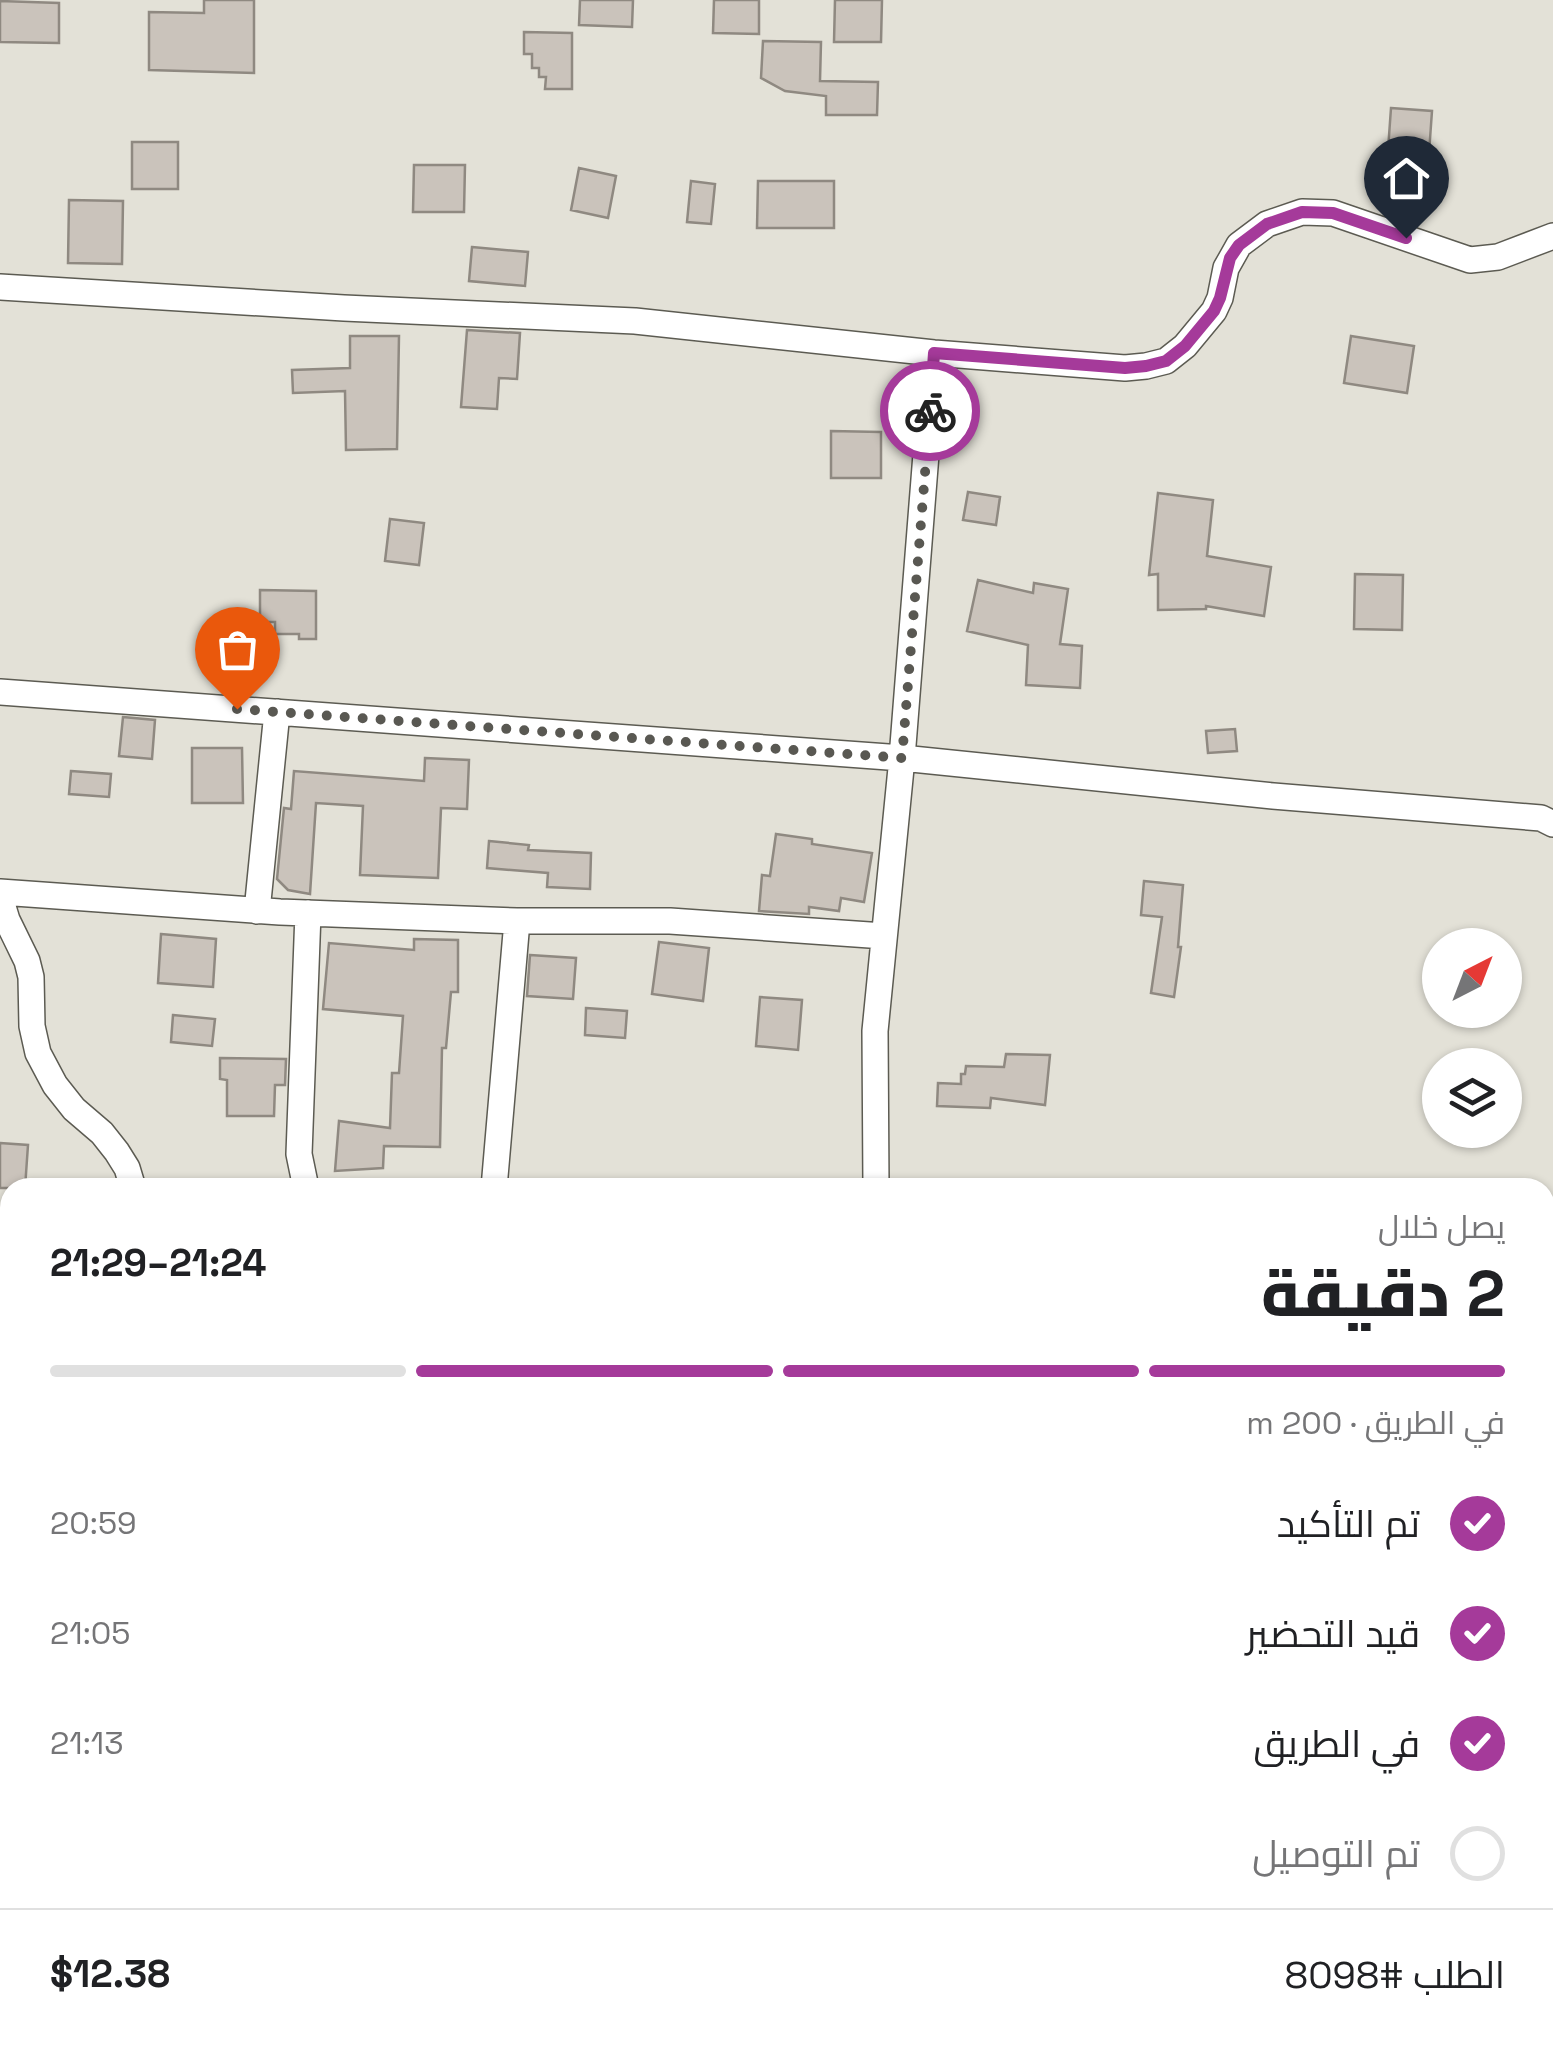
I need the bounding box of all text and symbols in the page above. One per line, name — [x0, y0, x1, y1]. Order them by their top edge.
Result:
pin — [1364, 136, 1449, 239]
icon: home — [1379, 151, 1434, 206]
courier — [880, 361, 980, 461]
icon: bike — [903, 384, 958, 439]
pin — [195, 607, 280, 710]
icon: bag — [210, 622, 265, 677]
north arrow — [1422, 928, 1522, 1028]
map controls — [1422, 928, 1522, 1148]
button: layers — [1422, 1048, 1522, 1148]
text: يصل خلال — [1378, 1207, 1505, 1247]
text: 21:24–21:29 — [50, 1239, 266, 1287]
text: 2 دقيقة — [1261, 1252, 1505, 1335]
text: في الطريق · 200 m — [1246, 1403, 1505, 1443]
icon: check — [1450, 1496, 1505, 1551]
text: تم التأكيد — [1277, 1500, 1420, 1548]
text: 20:59 — [50, 1503, 137, 1543]
icon: check — [1450, 1606, 1505, 1661]
text: قيد التحضير — [1246, 1610, 1420, 1658]
text: 21:05 — [50, 1613, 130, 1653]
icon: check — [1450, 1716, 1505, 1771]
text: في الطريق — [1253, 1720, 1420, 1768]
text: 21:13 — [50, 1723, 123, 1763]
text: تم التوصيل — [1252, 1830, 1420, 1878]
text: $12.38 — [50, 1950, 170, 1998]
text: الطلب #8098 — [1285, 1951, 1505, 1999]

